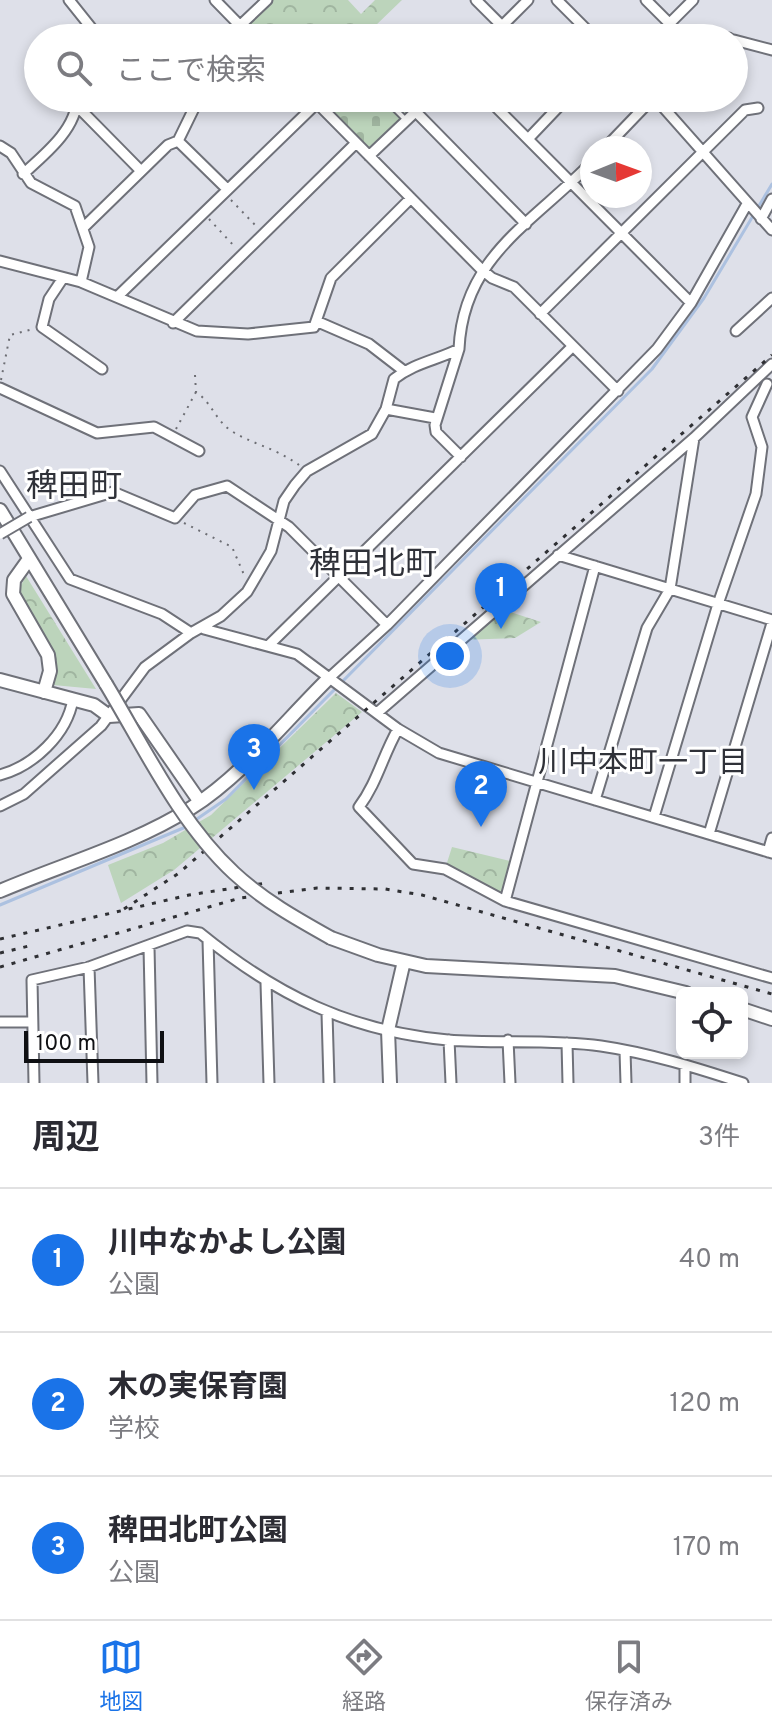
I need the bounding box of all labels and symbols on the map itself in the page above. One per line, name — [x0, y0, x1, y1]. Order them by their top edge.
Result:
north arrow — [580, 136, 652, 208]
district label: 稗田町 — [26, 468, 122, 508]
district label: 稗田北町 — [309, 546, 437, 586]
pin: 1 — [475, 563, 527, 629]
your location — [430, 636, 470, 676]
pin: 3 — [228, 724, 280, 790]
district label: 川中本町一丁目 — [538, 746, 748, 783]
pin: 2 — [455, 761, 507, 827]
scale bar — [24, 1027, 164, 1063]

